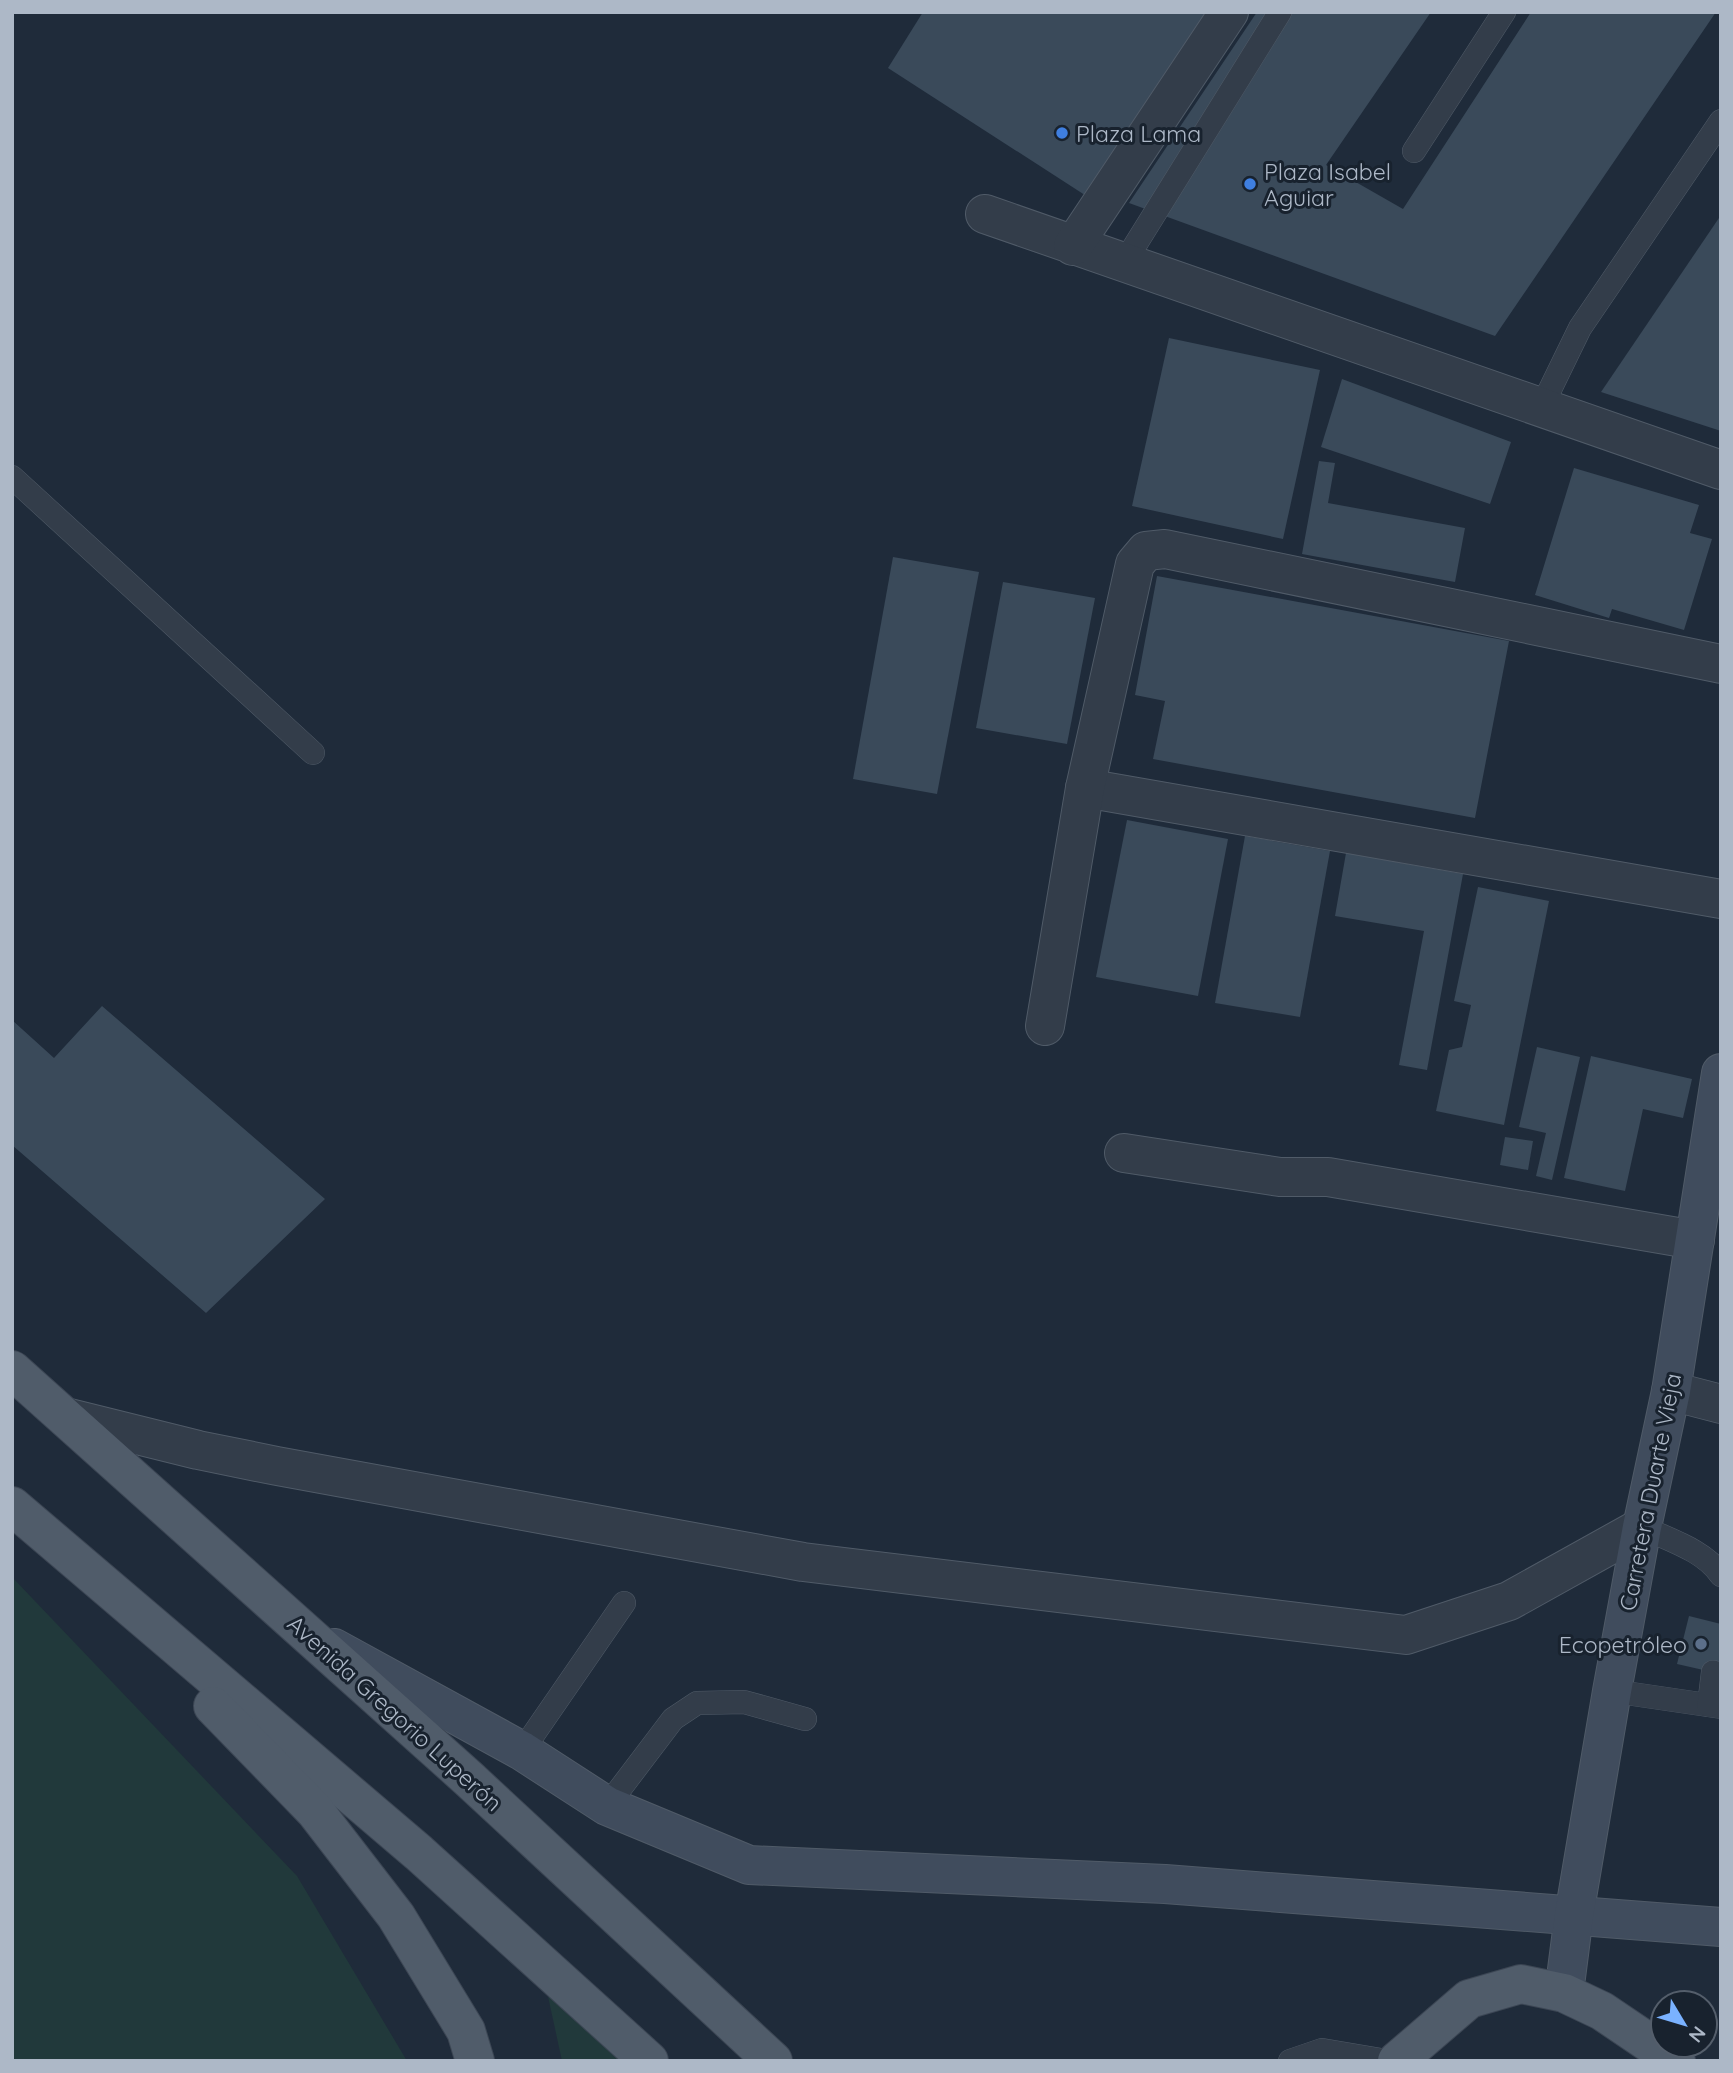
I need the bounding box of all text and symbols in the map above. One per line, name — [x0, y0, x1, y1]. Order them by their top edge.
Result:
place label: Plaza Lama — [1076, 119, 1201, 148]
marker: Plaza Lama — [1054, 125, 1070, 141]
place label: Plaza Isabel Aguiar — [1264, 157, 1391, 212]
marker: Plaza Isabel Aguiar — [1242, 176, 1258, 192]
street label: Carretera Duarte Vieja — [1613, 1371, 1687, 1613]
street label: Avenida Gregorio Luperón — [282, 1609, 508, 1817]
place label: Ecopetróleo — [1559, 1630, 1687, 1659]
marker: Ecopetróleo — [1693, 1636, 1709, 1652]
north arrow — [1649, 1989, 1719, 2059]
text: N — [1684, 2022, 1711, 2047]

